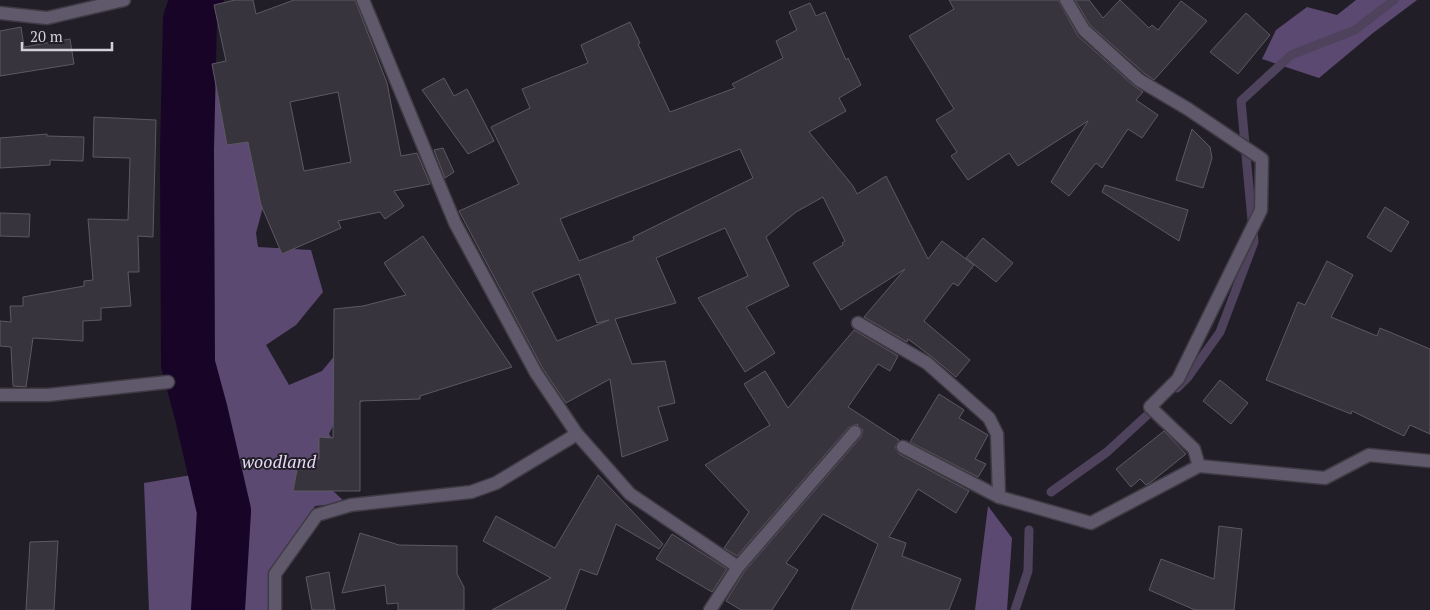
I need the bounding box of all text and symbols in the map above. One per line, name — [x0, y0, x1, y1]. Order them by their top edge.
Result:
scale bar — [22, 20, 112, 52]
text: 20 m — [30, 26, 63, 46]
park label: woodland — [242, 449, 317, 473]

